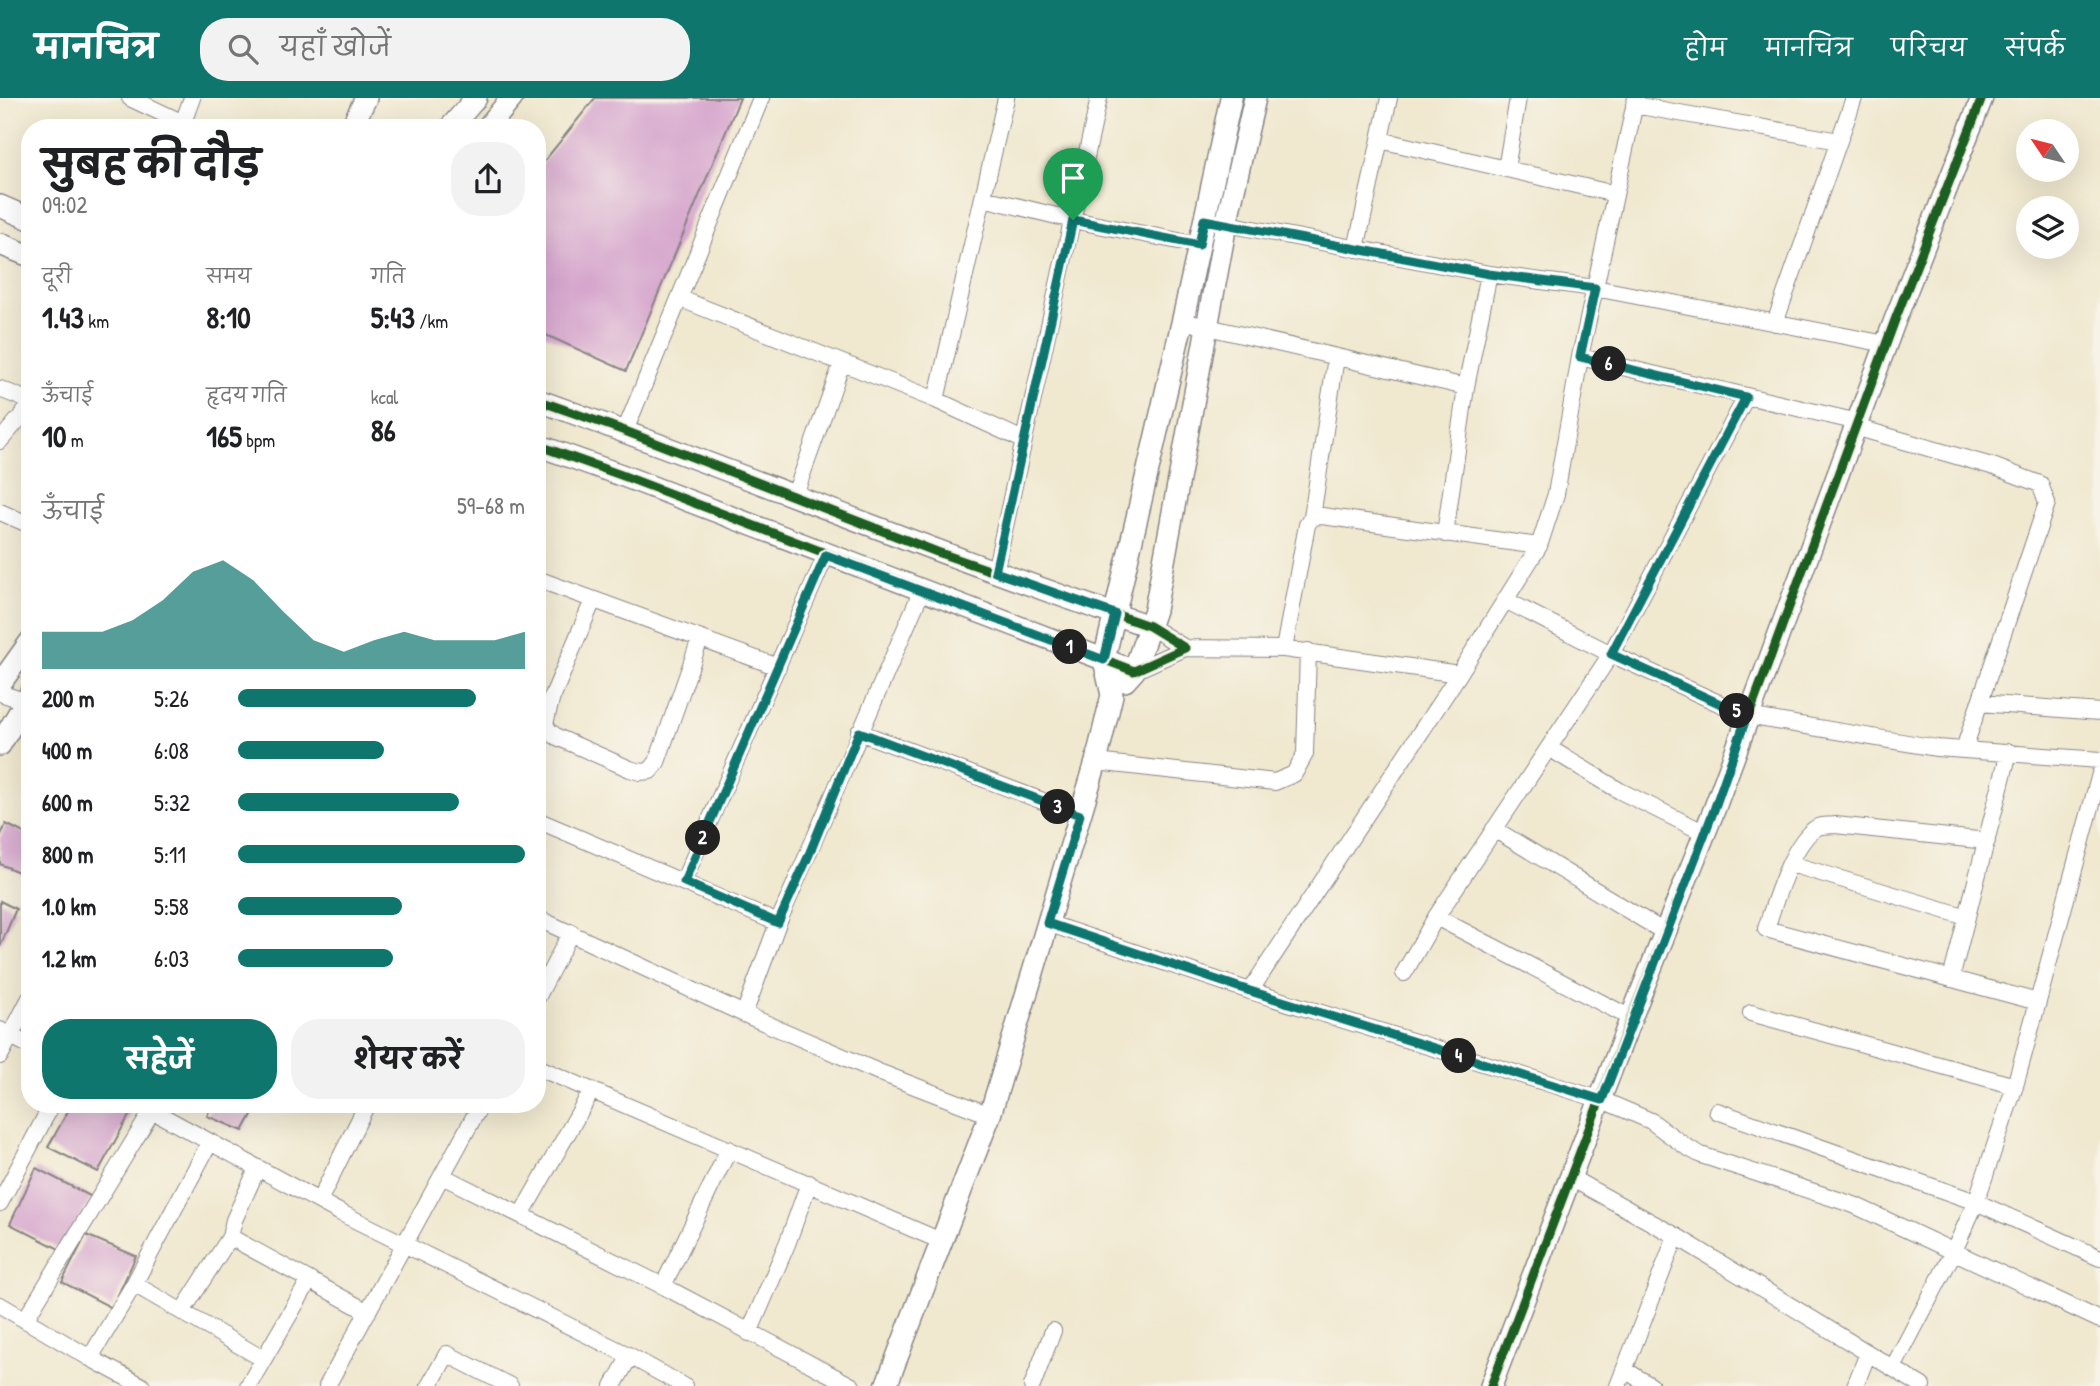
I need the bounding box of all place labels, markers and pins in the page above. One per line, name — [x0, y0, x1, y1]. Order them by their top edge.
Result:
pin — [1043, 148, 1103, 220]
pin: 6 — [1592, 346, 1626, 382]
pin: 1 — [1052, 630, 1088, 664]
pin: 5 — [1720, 694, 1754, 728]
pin: 3 — [1040, 790, 1076, 824]
pin: 2 — [686, 820, 720, 856]
pin: 4 — [1442, 1038, 1476, 1074]

